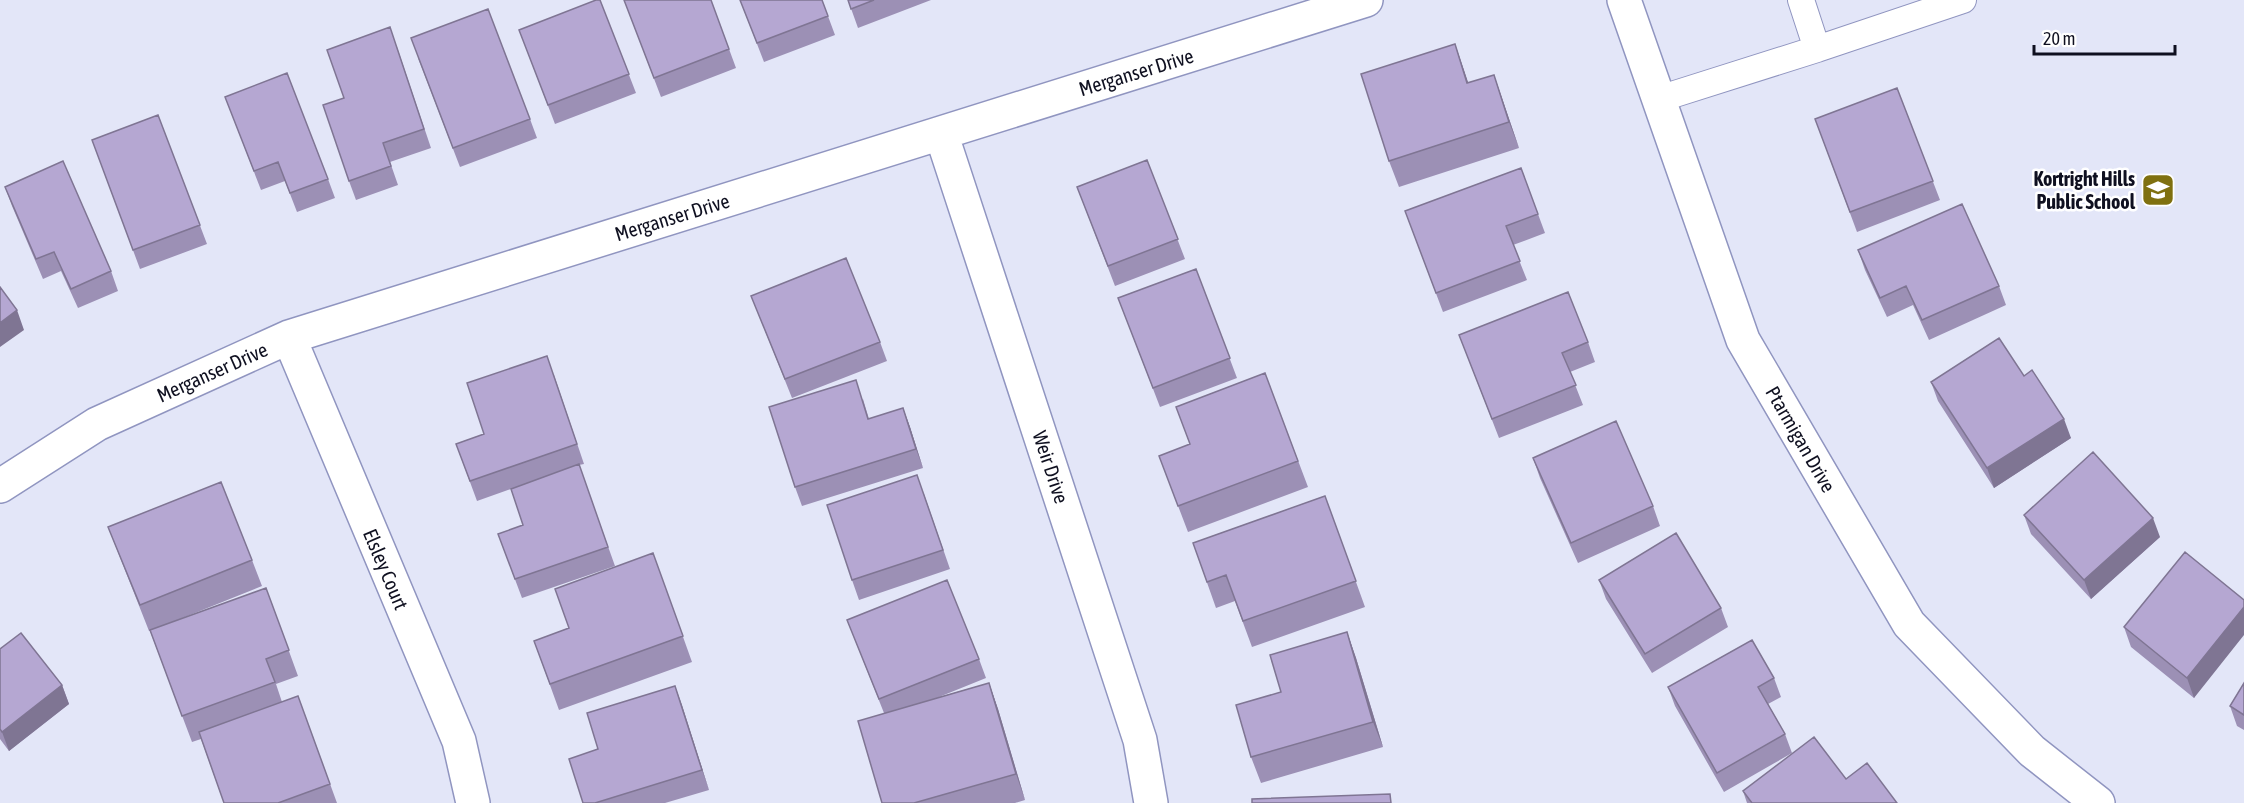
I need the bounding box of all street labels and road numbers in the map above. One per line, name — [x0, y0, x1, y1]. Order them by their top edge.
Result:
street label: Merganser Drive — [1076, 44, 1196, 100]
street label: Merganser Drive — [612, 189, 732, 245]
street label: Merganser Drive — [153, 337, 271, 407]
street label: Ptarmigan Drive — [1761, 382, 1841, 496]
street label: Weir Drive — [1028, 428, 1074, 506]
street label: Elsley Court — [359, 525, 413, 613]

